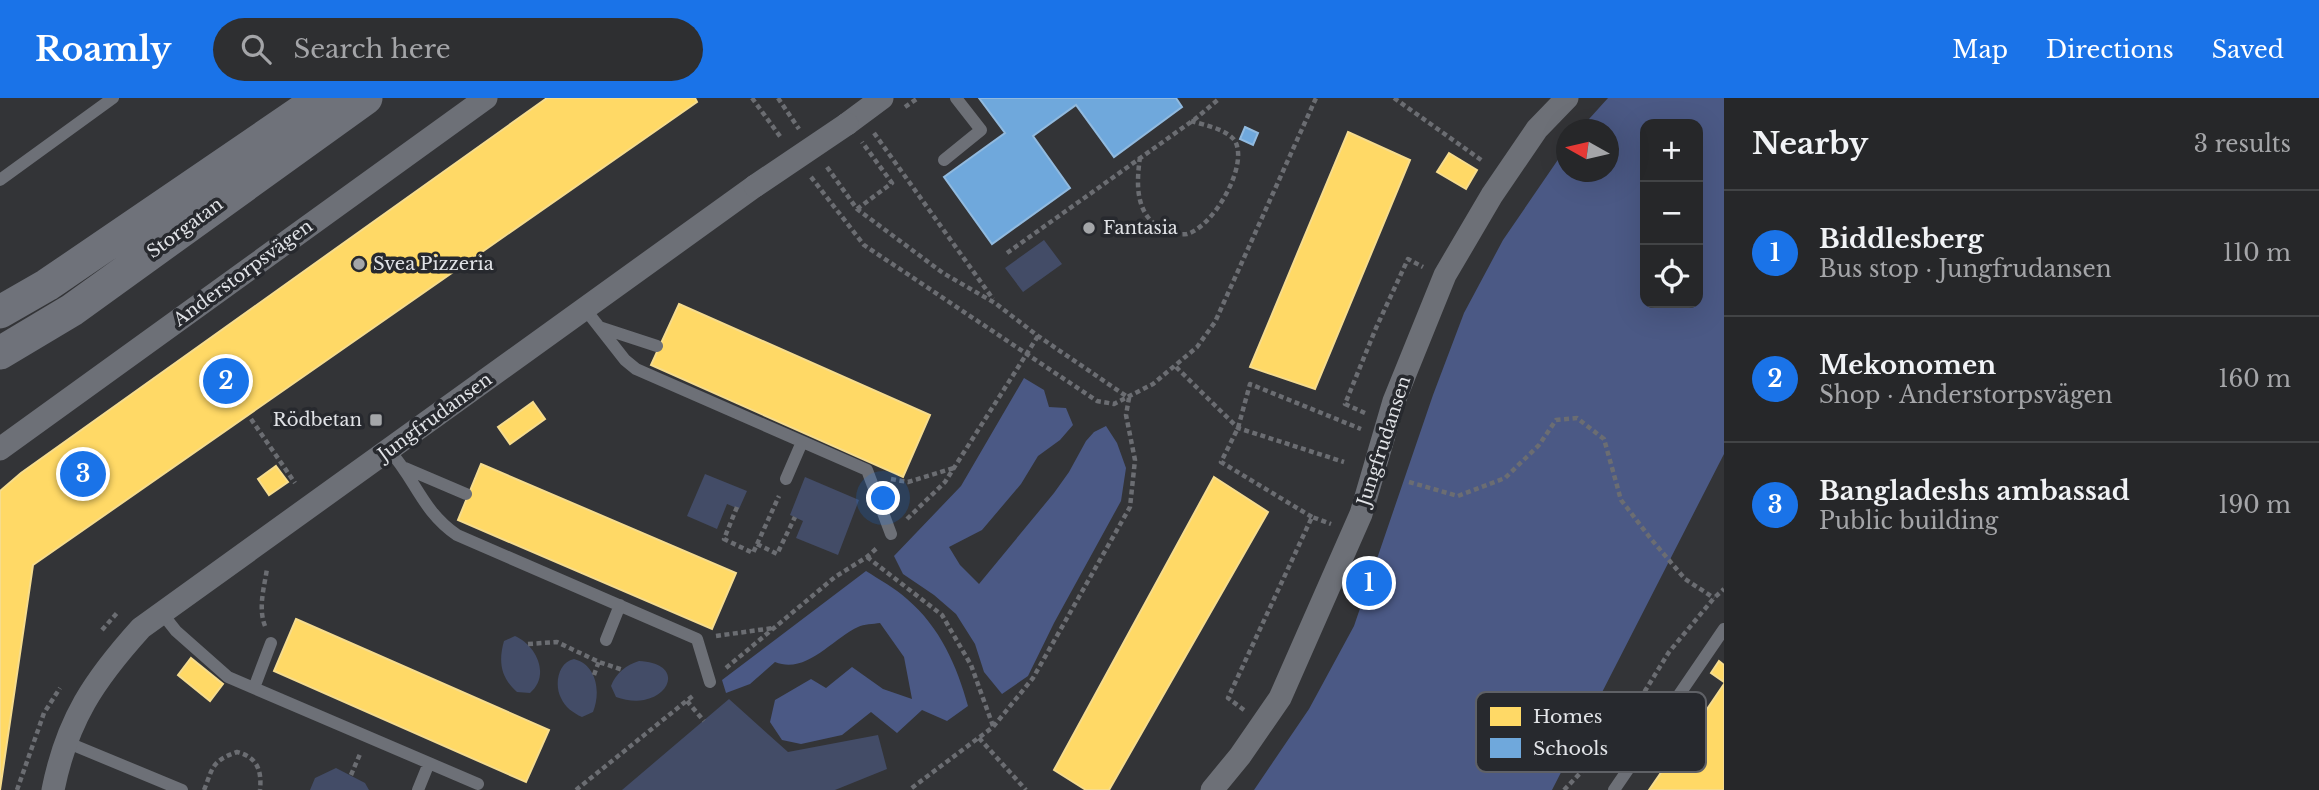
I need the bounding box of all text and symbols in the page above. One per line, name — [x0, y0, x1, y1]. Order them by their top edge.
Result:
search box — [213, 18, 703, 81]
text: Roamly — [35, 29, 171, 70]
icon: search — [237, 30, 275, 68]
text: Search here — [293, 33, 451, 65]
text: Map — [1952, 35, 2008, 64]
text: Directions — [2046, 35, 2174, 64]
text: Saved — [2212, 35, 2284, 64]
north arrow — [1556, 119, 1619, 182]
map controls — [1640, 119, 1703, 308]
button: + — [1640, 119, 1703, 182]
text: Nearby — [1752, 125, 1868, 162]
text: 3 results — [2194, 130, 2291, 158]
button: − — [1640, 182, 1703, 245]
street label: Storgatan — [143, 193, 227, 263]
street label: Anderstorpsvägen — [168, 215, 317, 332]
place label: Fantasia — [1103, 217, 1178, 239]
marker: Fantasia — [1081, 220, 1097, 236]
text: Biddlesberg — [1819, 223, 1983, 255]
text: 1 — [1770, 239, 1780, 267]
text: 110 m — [2223, 239, 2291, 267]
button: locate — [1640, 245, 1703, 308]
place label: Svea Pizzeria — [373, 253, 494, 275]
text: Bus stop · Jungfrudansen — [1819, 255, 2112, 283]
marker: Svea Pizzeria — [351, 256, 367, 272]
text: Mekonomen — [1819, 349, 1996, 381]
pin: 2 — [203, 355, 249, 407]
text: 2 — [1768, 365, 1782, 393]
text: 160 m — [2218, 365, 2291, 393]
street label: Jungfrudansen — [372, 368, 496, 467]
street label: Jungfrudansen — [1352, 373, 1415, 511]
text: Shop · Anderstorpsvägen — [1819, 381, 2113, 409]
place label: Rödbetan — [273, 409, 362, 431]
marker: Rödbetan — [368, 412, 384, 428]
pin: 3 — [60, 448, 106, 500]
text: Bangladeshs ambassad — [1819, 475, 2130, 507]
your location — [866, 481, 900, 515]
text: 3 — [1768, 491, 1782, 519]
text: 190 m — [2218, 491, 2291, 519]
text: Public building — [1819, 507, 1998, 535]
pin: 1 — [1346, 557, 1392, 609]
legend — [1476, 692, 1706, 772]
text: Homes — [1533, 705, 1602, 728]
text: Schools — [1533, 737, 1608, 760]

